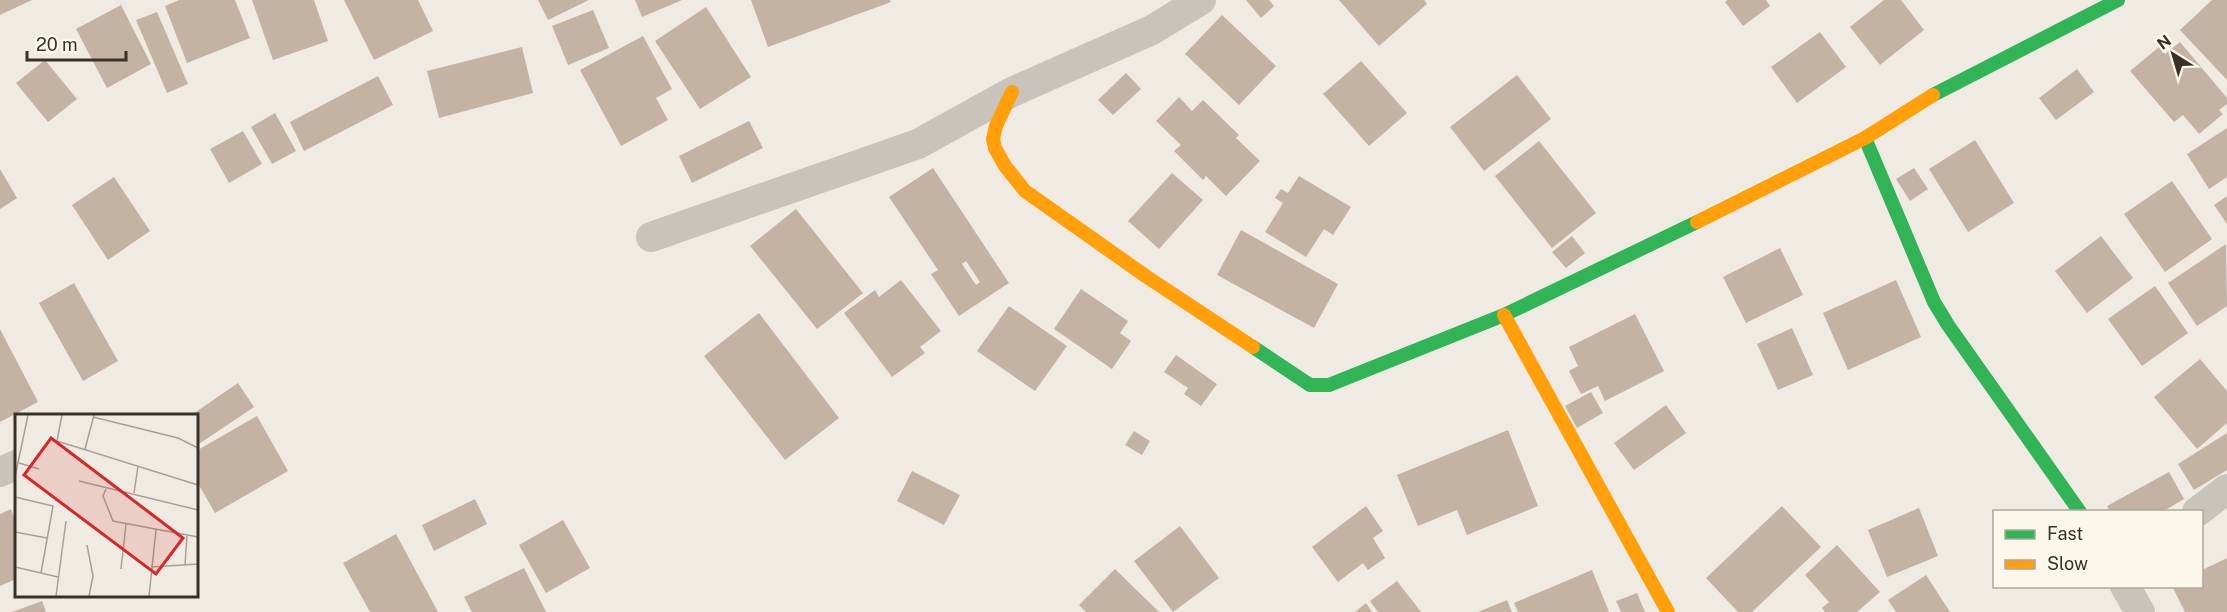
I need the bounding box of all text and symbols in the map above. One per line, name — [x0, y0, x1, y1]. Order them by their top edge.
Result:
scale bar — [27, 24, 126, 62]
north arrow — [2143, 24, 2203, 84]
text: N — [2154, 31, 2175, 54]
text: 20 m — [36, 34, 78, 55]
inset map — [15, 414, 198, 597]
legend — [1993, 510, 2203, 588]
text: Fast — [2047, 523, 2083, 544]
text: Slow — [2047, 553, 2088, 574]

